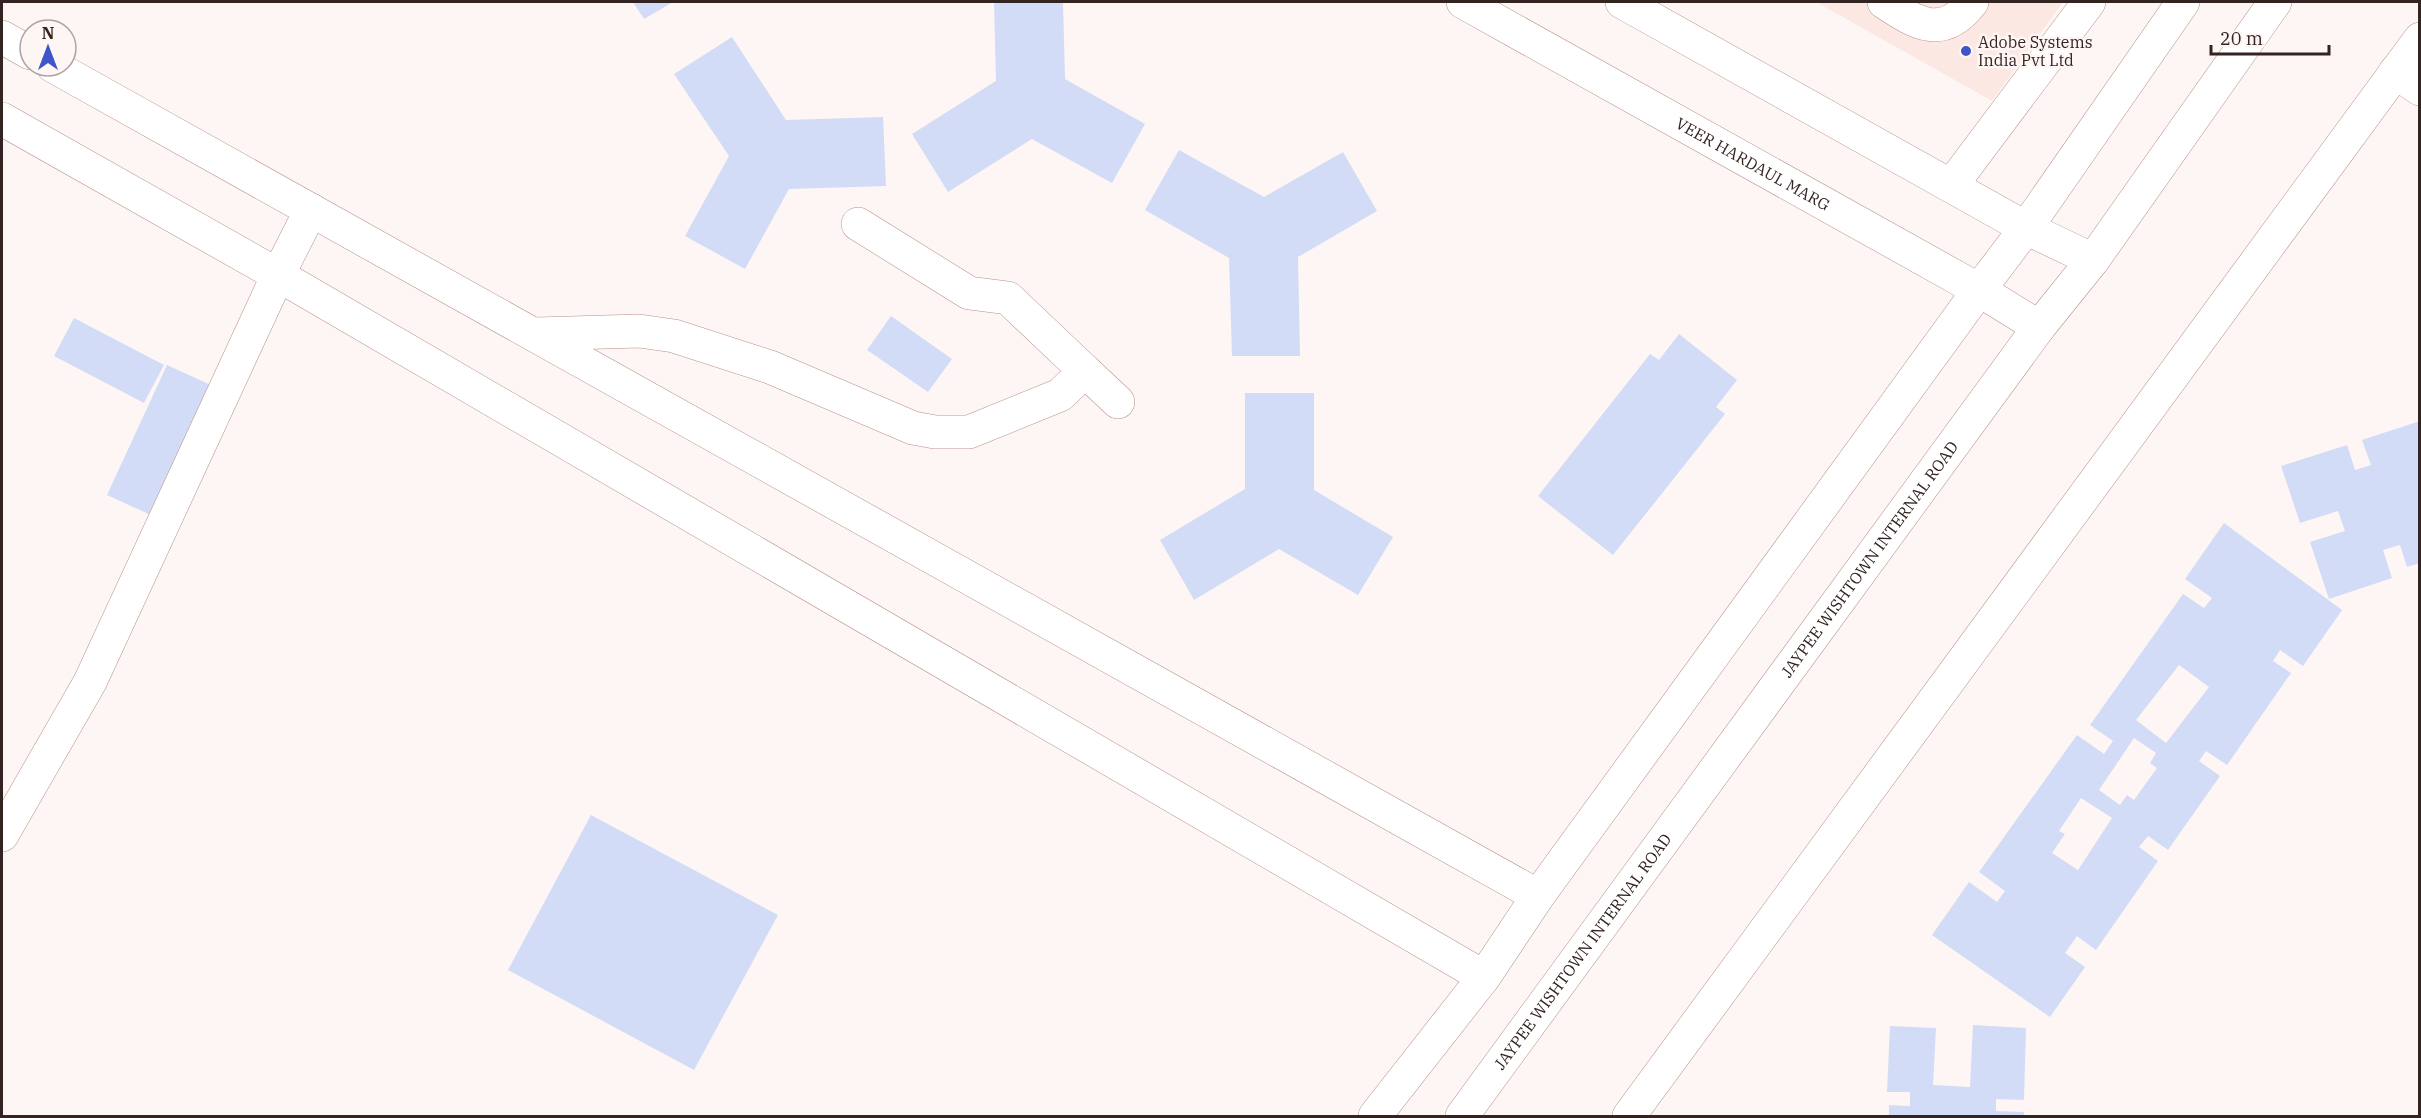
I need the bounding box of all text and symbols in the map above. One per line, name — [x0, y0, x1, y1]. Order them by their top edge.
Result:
north arrow — [18, 18, 78, 78]
scale bar — [2211, 18, 2330, 56]
text: N — [42, 23, 54, 43]
text: 20 m — [2220, 27, 2263, 50]
place label: Adobe Systems India Pvt Ltd — [1978, 32, 2092, 70]
marker: Adobe Systems India Pvt Ltd — [1959, 44, 1973, 58]
street label: VEER HARDAUL MARG — [1672, 113, 1834, 215]
street label: JAYPEE WISHTOWN INTERNAL ROAD — [1776, 437, 1962, 681]
street label: JAYPEE WISHTOWN INTERNAL ROAD — [1489, 829, 1675, 1073]

